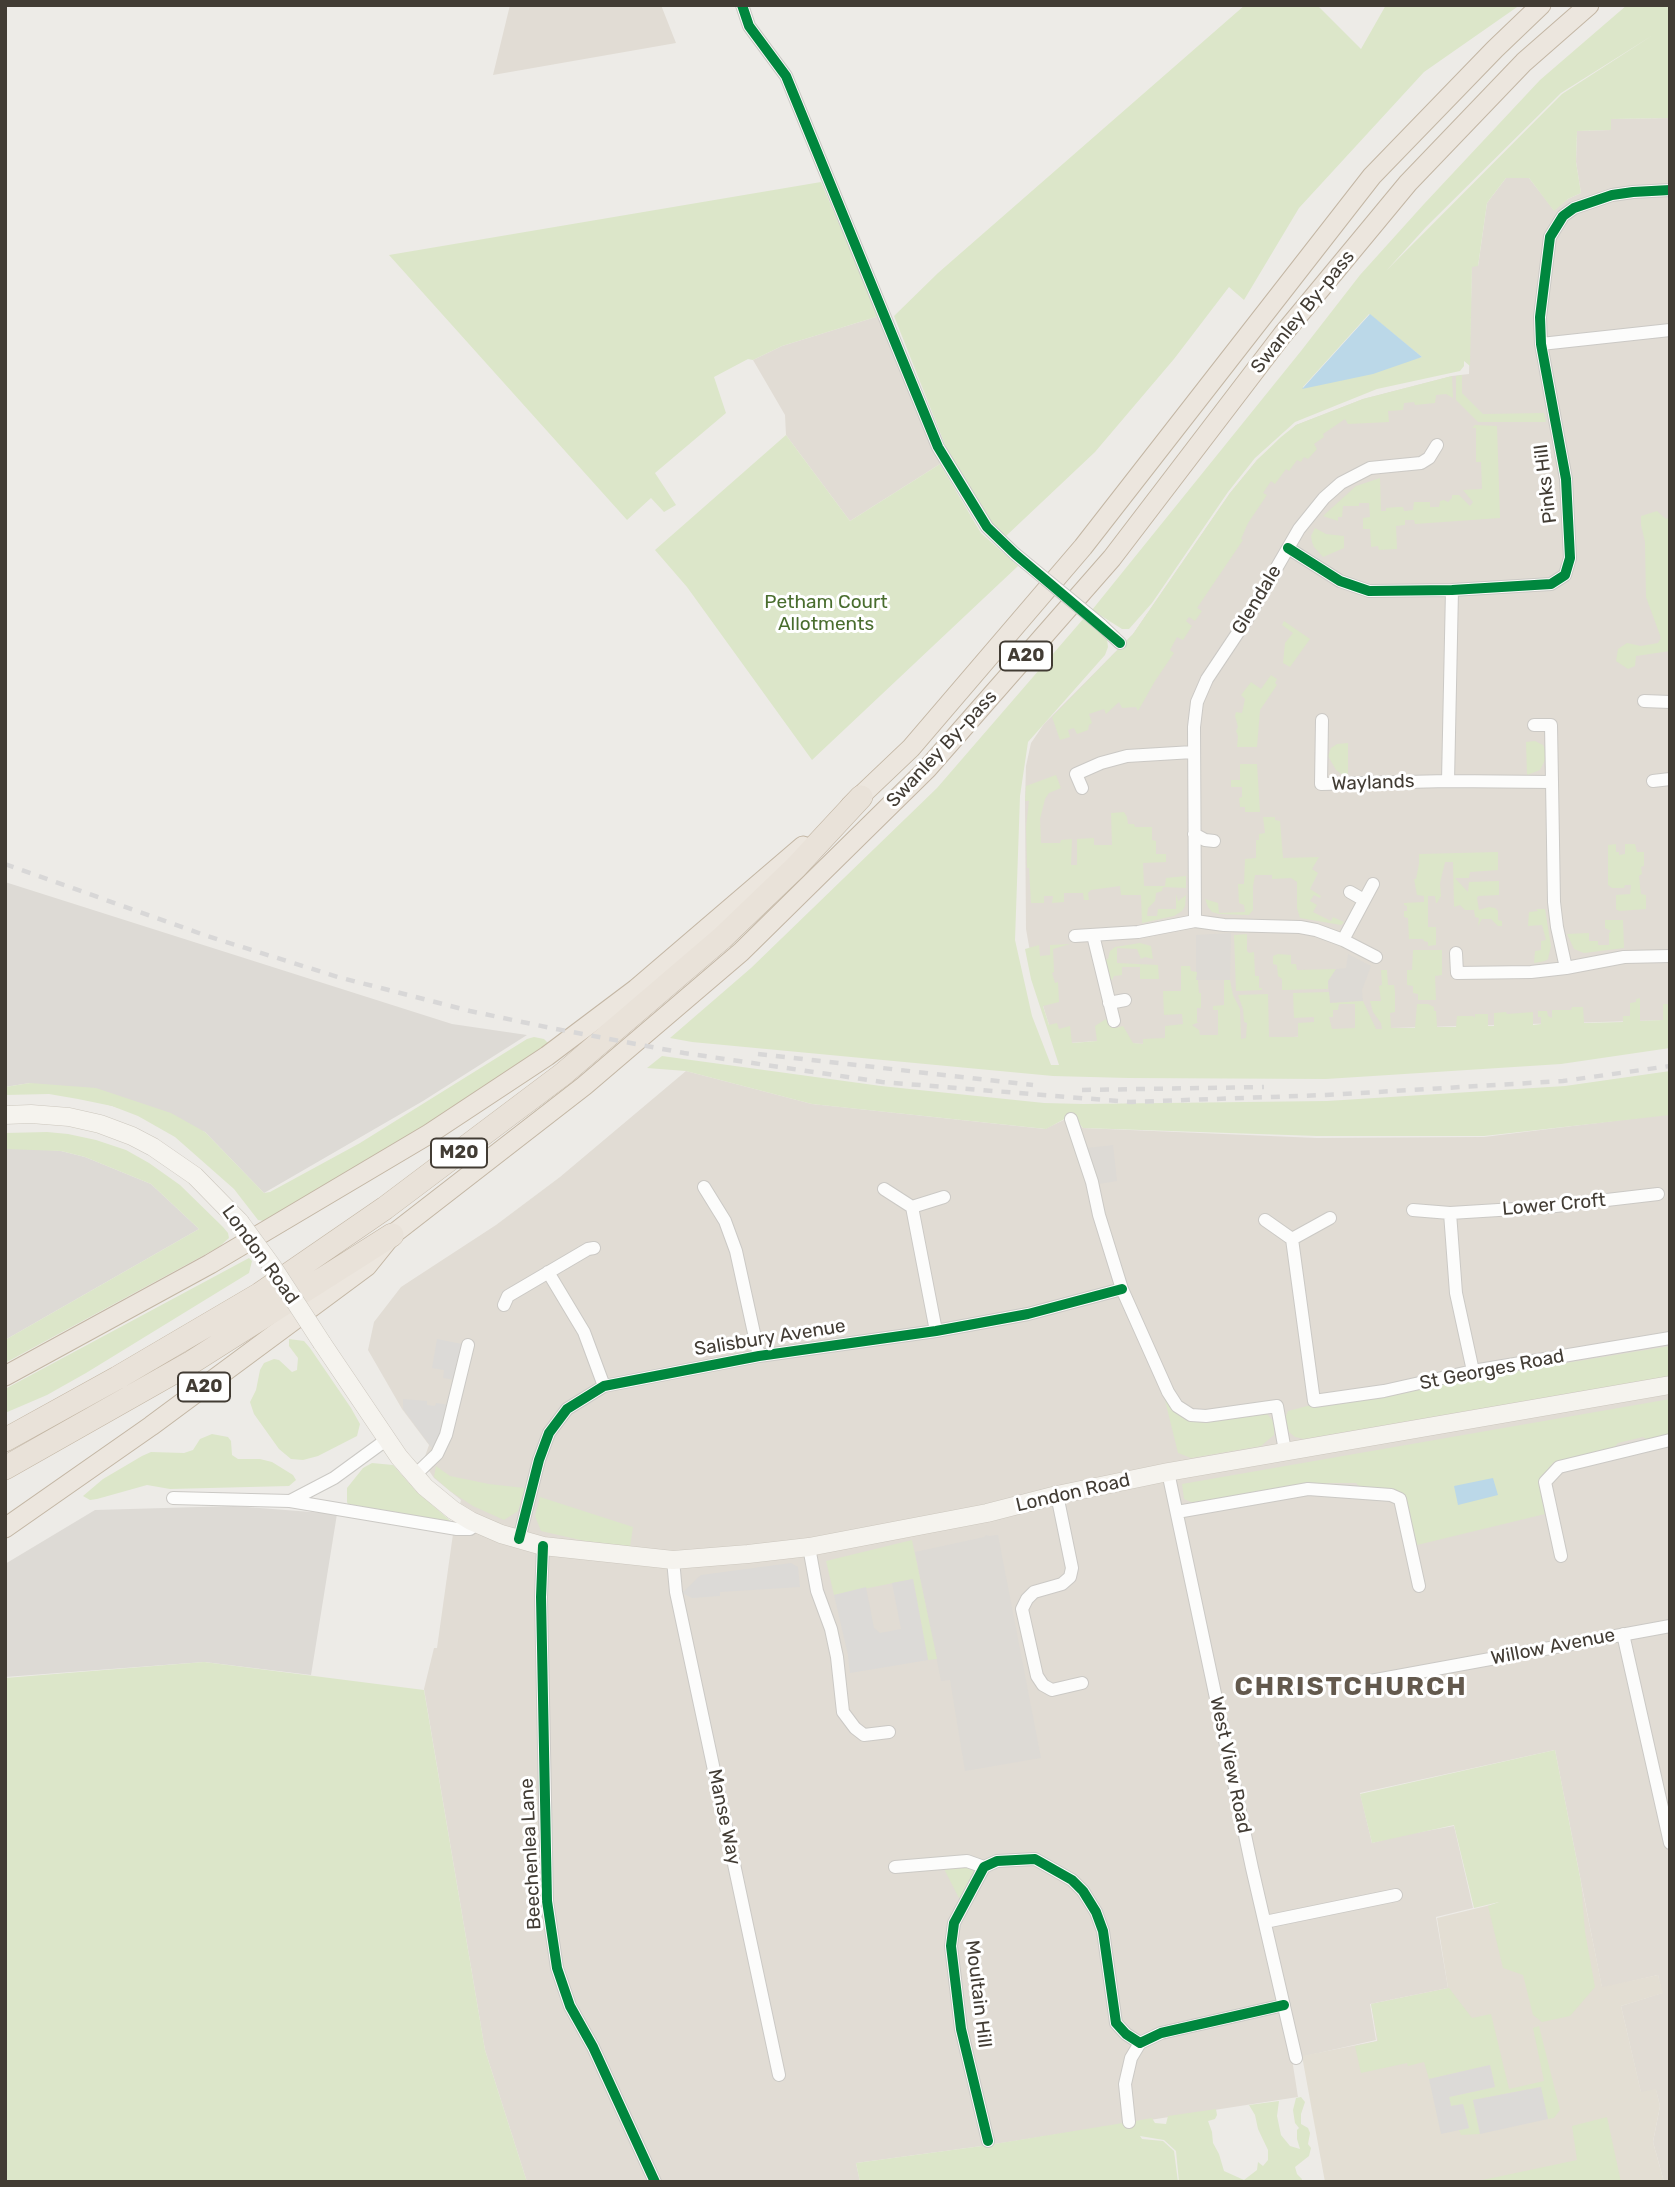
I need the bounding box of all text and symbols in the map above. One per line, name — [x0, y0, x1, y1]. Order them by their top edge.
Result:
street label: Swanley By-pass — [1246, 246, 1360, 378]
street label: Pinks Hill — [1530, 443, 1562, 525]
street label: Glendale — [1227, 561, 1287, 639]
park label: Petham Court Allotments — [764, 592, 888, 636]
road number: A20 — [1000, 642, 1052, 670]
street label: Swanley By-pass — [882, 686, 1002, 812]
street label: Waylands — [1331, 770, 1415, 796]
road number: M20 — [431, 1138, 487, 1168]
street label: Lower Croft — [1501, 1189, 1607, 1221]
street label: London Road — [217, 1201, 303, 1309]
street label: Salisbury Avenue — [693, 1315, 847, 1361]
street label: St Georges Road — [1418, 1345, 1566, 1395]
road number: A20 — [178, 1372, 230, 1402]
street label: London Road — [1014, 1469, 1132, 1517]
street label: Willow Avenue — [1489, 1624, 1617, 1670]
district label: CHRISTCHURCH — [1236, 1671, 1466, 1703]
street label: West View Road — [1204, 1694, 1256, 1836]
street label: Manse Way — [703, 1767, 745, 1867]
street label: Beechenlea Lane — [516, 1778, 546, 1930]
street label: Moultain Hill — [960, 1939, 996, 2049]

